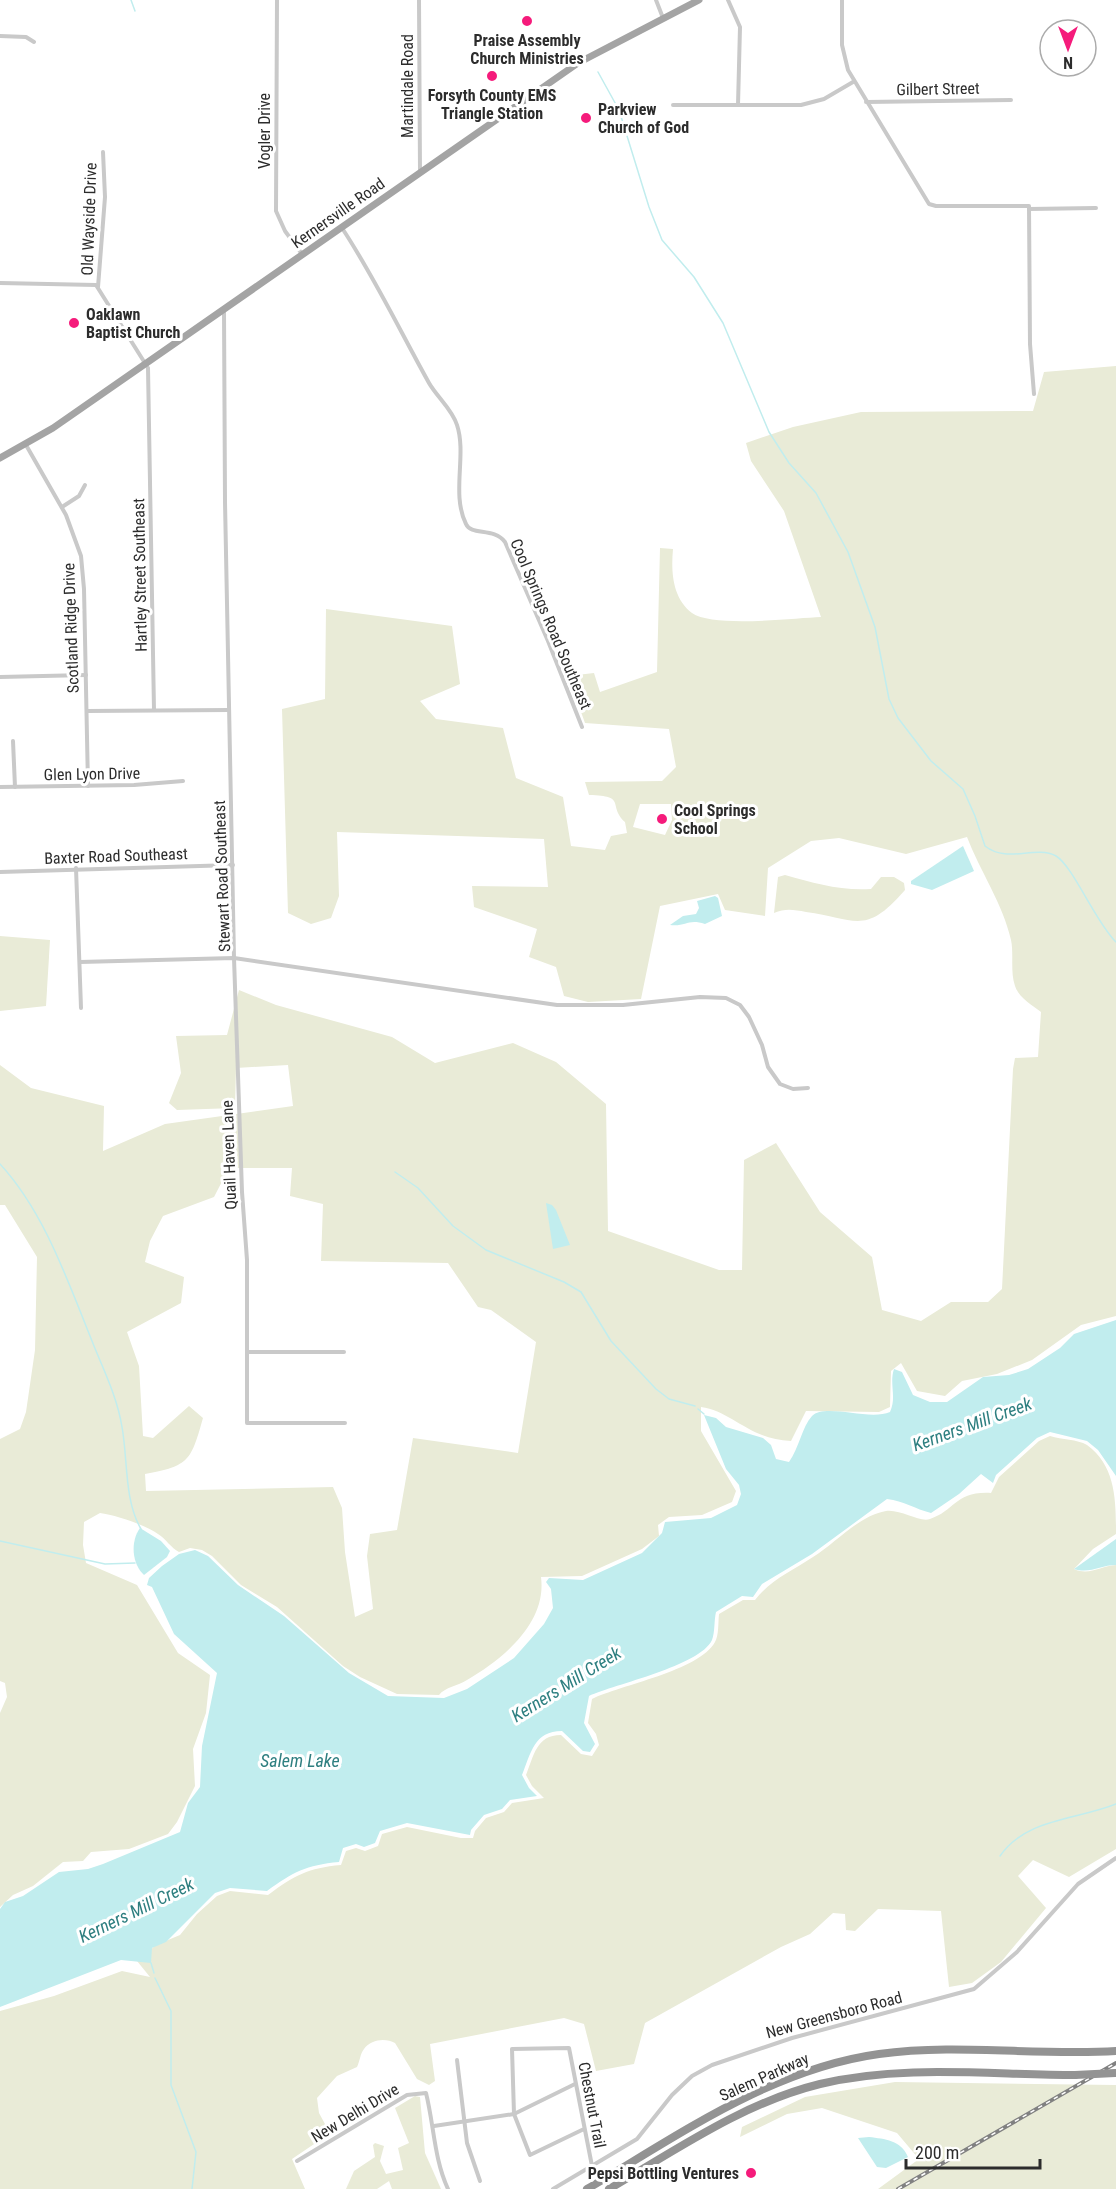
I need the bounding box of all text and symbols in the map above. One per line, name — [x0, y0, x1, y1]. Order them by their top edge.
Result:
marker: Praise Assembly Church Ministries — [520, 14, 534, 28]
north arrow — [1038, 18, 1098, 78]
place label: Praise Assembly Church Ministries — [470, 31, 584, 68]
street label: Martindale Road — [398, 34, 417, 138]
text: N — [1063, 53, 1073, 72]
marker: Forsyth County EMS Triangle Station — [485, 69, 499, 83]
street label: Gilbert Street — [896, 79, 980, 99]
place label: Forsyth County EMS Triangle Station — [428, 86, 557, 123]
street label: Vogler Drive — [255, 93, 274, 169]
place label: Parkview Church of God — [598, 100, 689, 137]
marker: Parkview Church of God — [579, 111, 593, 125]
street label: Old Wayside Drive — [78, 162, 100, 276]
street label: Kernersville Road — [288, 174, 388, 252]
place label: Oaklawn Baptist Church — [86, 305, 181, 342]
marker: Oaklawn Baptist Church — [67, 316, 81, 330]
street label: Hartley Street Southeast — [129, 498, 151, 652]
street label: Cool Springs Road Southeast — [506, 536, 596, 712]
street label: Scotland Ridge Drive — [59, 563, 83, 693]
street label: Glen Lyon Drive — [44, 764, 140, 784]
street label: Stewart Road Southeast — [210, 800, 234, 952]
place label: Cool Springs School — [674, 801, 756, 838]
marker: Cool Springs School — [655, 812, 669, 826]
street label: Baxter Road Southeast — [44, 844, 188, 868]
street label: Quail Haven Lane — [218, 1100, 240, 1210]
water label: Kerners Mill Creek — [909, 1392, 1036, 1455]
water label: Kerners Mill Creek — [507, 1641, 626, 1726]
water label: Salem Lake — [260, 1750, 340, 1771]
water label: Kerners Mill Creek — [75, 1873, 198, 1947]
street label: New Greensboro Road — [764, 1988, 904, 2042]
street label: Salem Parkway — [716, 2049, 812, 2105]
street label: Chestnut Trail — [574, 2060, 610, 2150]
street label: New Delhi Drive — [308, 2079, 402, 2147]
scale bar — [906, 2132, 1040, 2170]
text: 200 m — [915, 2142, 959, 2163]
place label: Pepsi Bottling Ventures — [588, 2164, 739, 2183]
marker: Pepsi Bottling Ventures — [744, 2166, 758, 2180]

